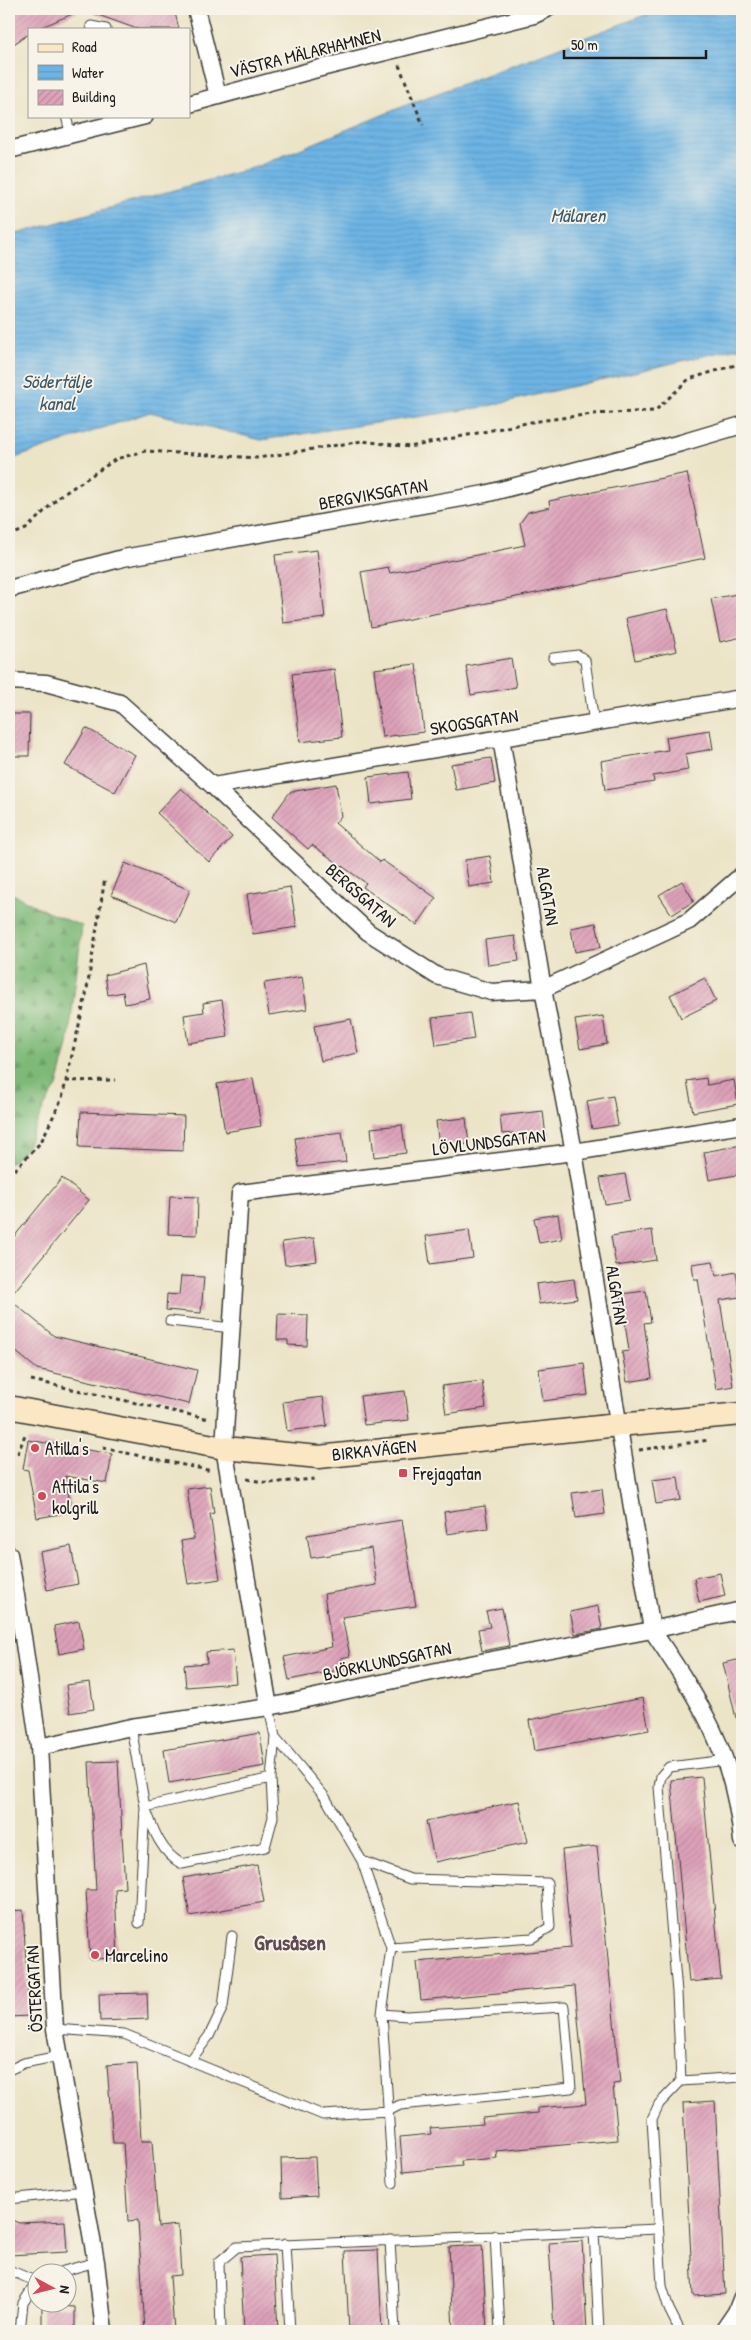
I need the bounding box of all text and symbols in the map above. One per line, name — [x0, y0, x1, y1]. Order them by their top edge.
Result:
street label: VÄSTRA MÄLARHAMNEN — [227, 22, 383, 84]
legend — [28, 28, 190, 118]
scale bar — [564, 28, 706, 60]
text: 50 m — [571, 34, 598, 55]
text: Road — [72, 36, 97, 57]
text: Water — [72, 62, 104, 83]
text: Building — [72, 86, 116, 107]
water label: Mälaren — [551, 202, 607, 228]
water label: Södertälje kanal — [22, 368, 93, 416]
street label: BERGVIKSGATAN — [317, 472, 429, 516]
street label: SKOGSGATAN — [428, 703, 520, 741]
street label: BERGSGATAN — [320, 857, 402, 933]
street label: ALGATAN — [531, 864, 565, 928]
street label: LÖVLUNDSGATAN — [431, 1123, 547, 1161]
street label: ALGATAN — [600, 1264, 634, 1326]
street label: BIRKAVÄGEN — [331, 1433, 417, 1467]
place label: Atilla's — [45, 1436, 89, 1461]
marker: Atilla's — [29, 1442, 41, 1454]
place label: Frejagatan — [412, 1461, 482, 1486]
marker: Frejagatan — [397, 1467, 409, 1479]
place label: Attila's kolgrill — [52, 1474, 99, 1520]
marker: Attila's kolgrill — [36, 1490, 48, 1502]
street label: BJÖRKLUNDSGATAN — [321, 1635, 453, 1687]
district label: Grusåsen — [254, 1927, 326, 1957]
place label: Marcelino — [105, 1943, 168, 1968]
street label: ÖSTERGATAN — [19, 1945, 49, 2033]
marker: Marcelino — [89, 1949, 101, 1961]
north arrow — [28, 2262, 78, 2312]
text: N — [55, 2285, 75, 2295]

